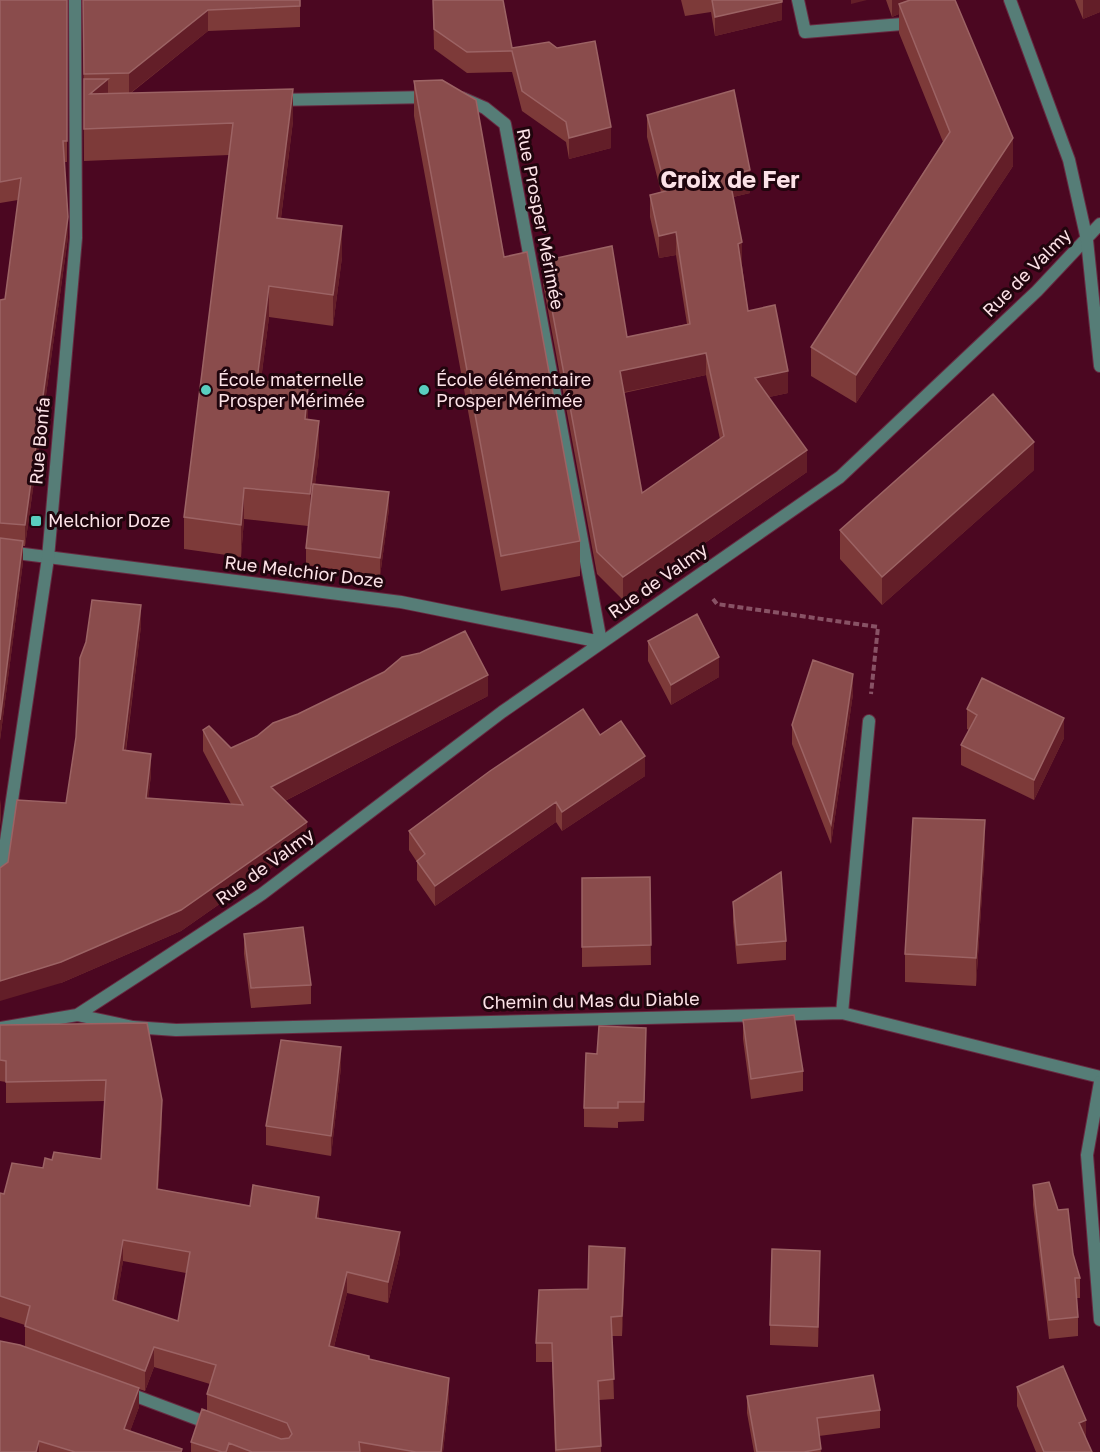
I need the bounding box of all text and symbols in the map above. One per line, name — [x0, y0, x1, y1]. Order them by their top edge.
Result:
street label: Rue Prosper Mérimée — [513, 126, 569, 311]
district label: Croix de Fer — [660, 164, 800, 193]
street label: Rue de Valmy — [977, 223, 1075, 321]
place label: École maternelle Prosper Mérimée — [218, 368, 365, 411]
place label: École élémentaire Prosper Mérimée — [436, 368, 591, 411]
marker: École maternelle Prosper Mérimée — [199, 383, 213, 397]
marker: École élémentaire Prosper Mérimée — [417, 383, 431, 397]
street label: Rue Bonfa — [24, 396, 54, 486]
place label: Melchior Doze — [48, 509, 171, 531]
marker: Melchior Doze — [29, 514, 43, 528]
street label: Rue de Valmy — [603, 538, 711, 623]
street label: Rue Melchior Doze — [223, 550, 385, 592]
street label: Rue de Valmy — [211, 823, 318, 909]
street label: Chemin du Mas du Diable — [482, 987, 700, 1013]

